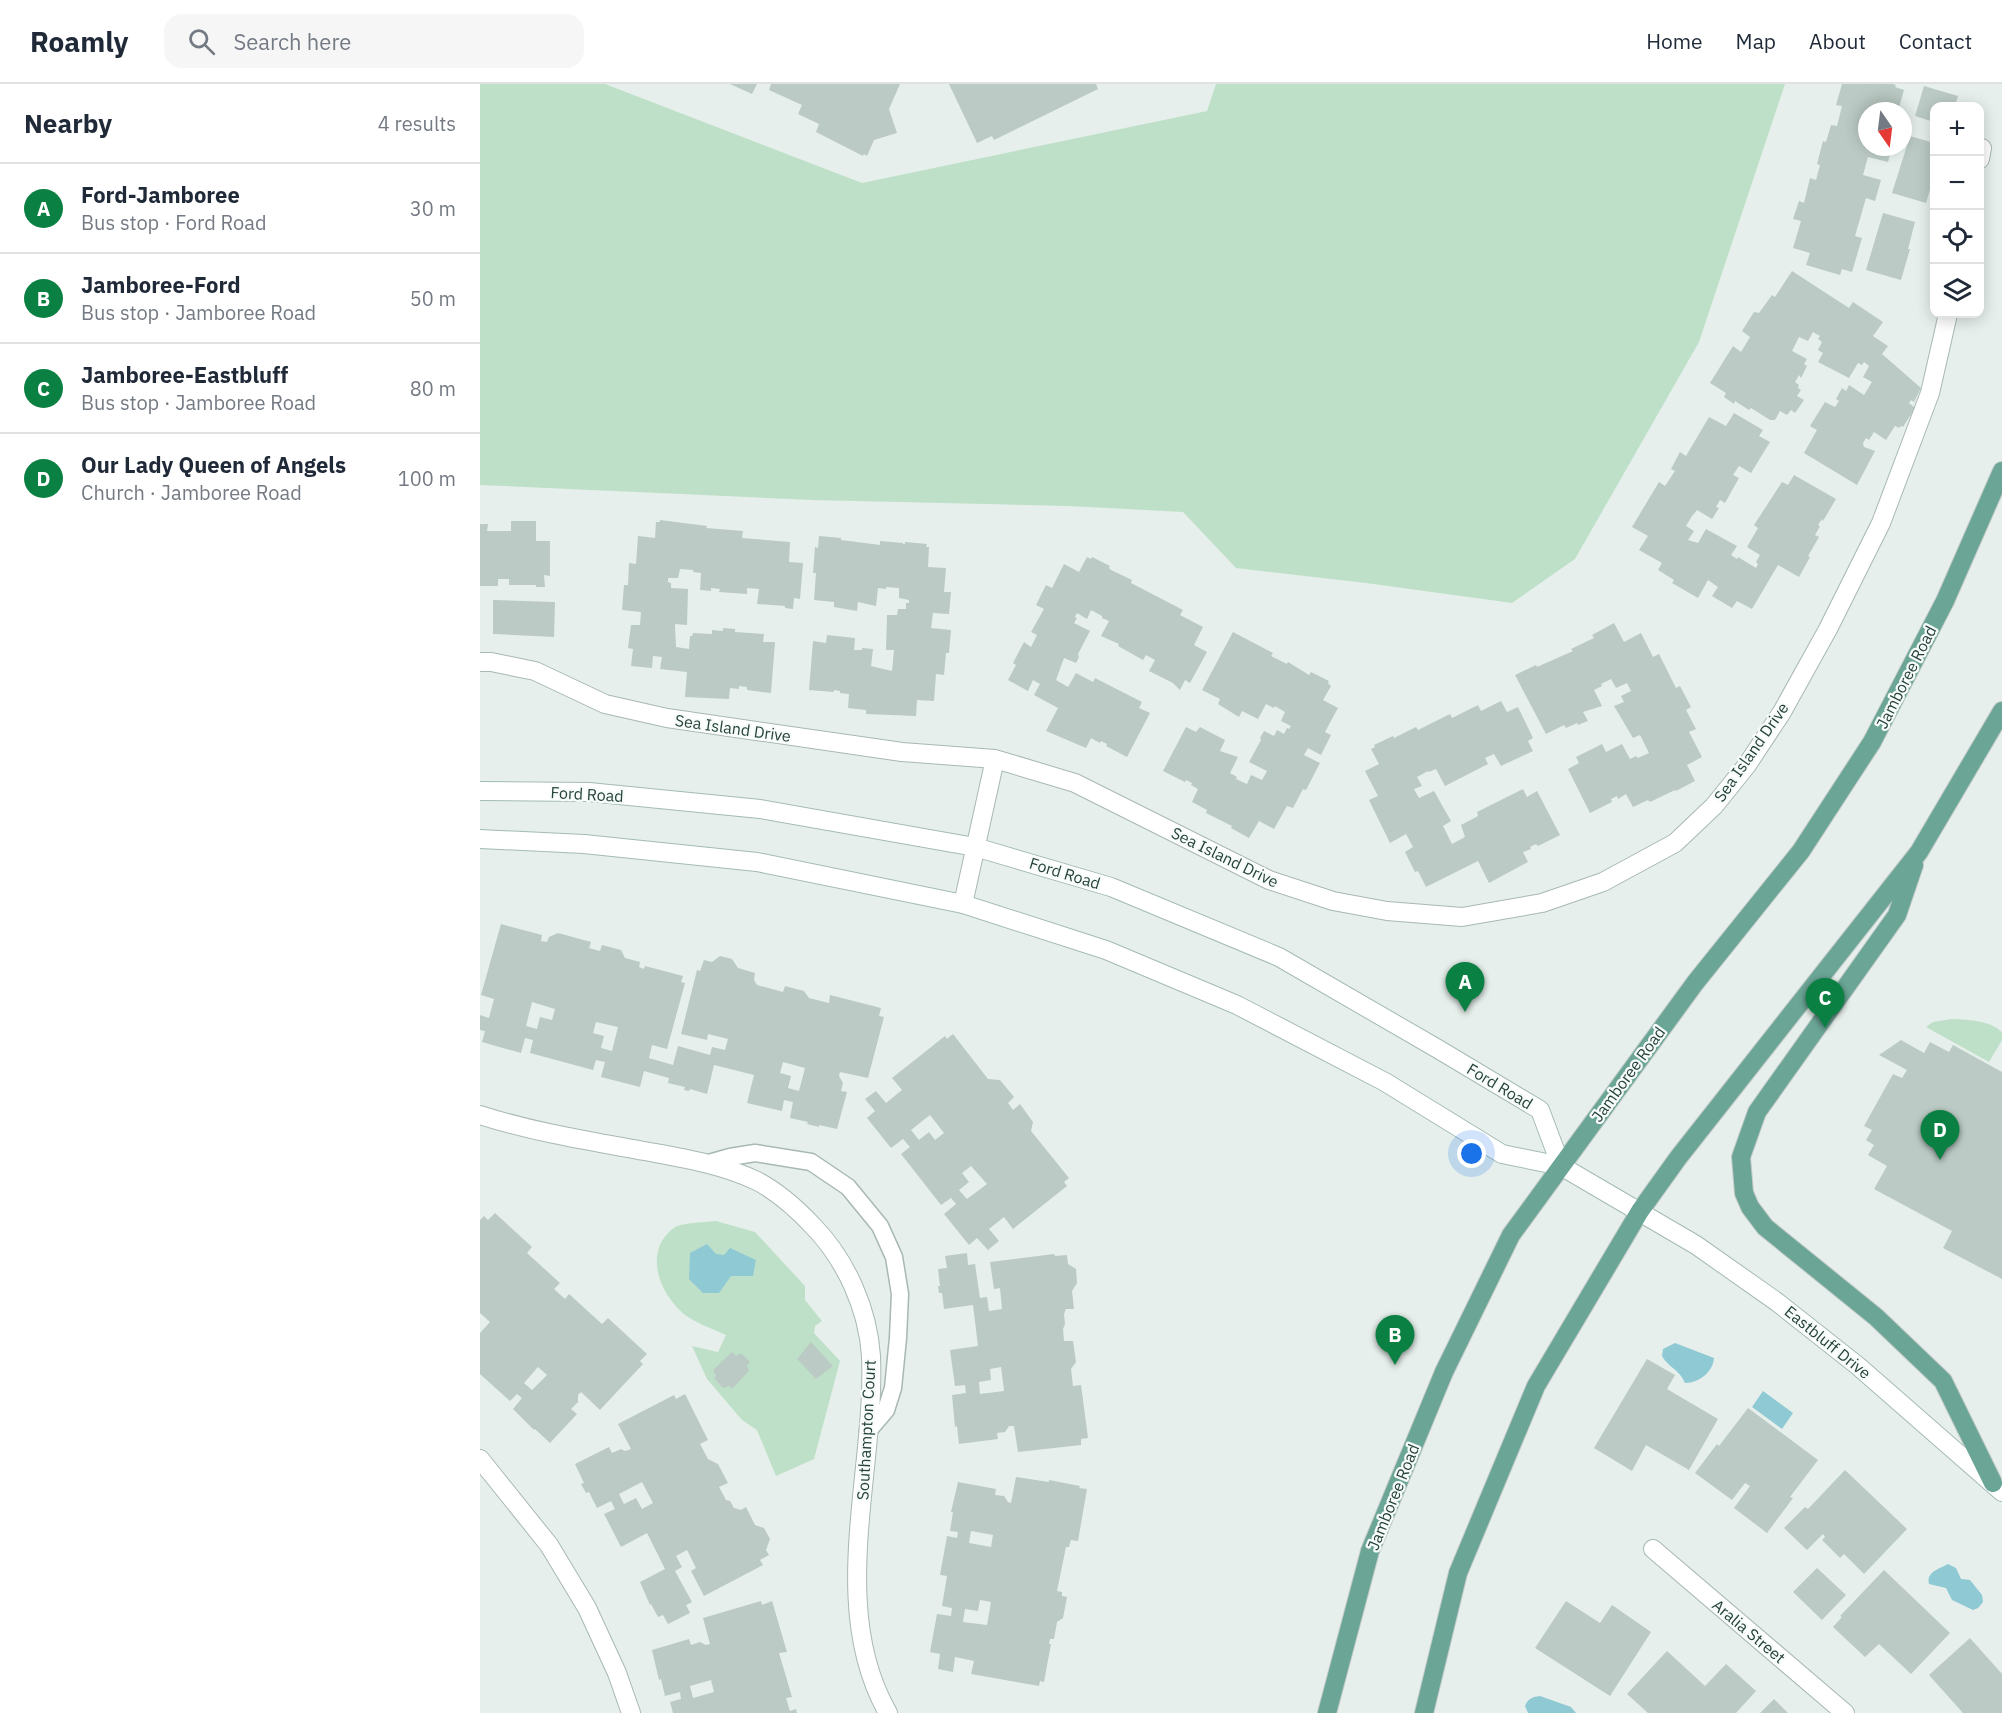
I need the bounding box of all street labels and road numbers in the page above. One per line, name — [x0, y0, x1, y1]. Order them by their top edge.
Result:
street label: Jamboree Road — [1871, 622, 1941, 732]
street label: Sea Island Drive — [1709, 698, 1793, 806]
street label: Sea Island Drive — [674, 710, 792, 746]
street label: Ford Road — [550, 782, 624, 806]
street label: Sea Island Drive — [1168, 822, 1282, 892]
street label: Ford Road — [1027, 853, 1103, 893]
street label: Jamboree Road — [1587, 1022, 1669, 1126]
street label: Ford Road — [1464, 1059, 1536, 1113]
street label: Eastbluff Drive — [1781, 1301, 1875, 1383]
street label: Southampton Court — [852, 1359, 880, 1501]
street label: Jamboree Road — [1363, 1441, 1423, 1553]
street label: Aralia Street — [1708, 1595, 1790, 1667]

